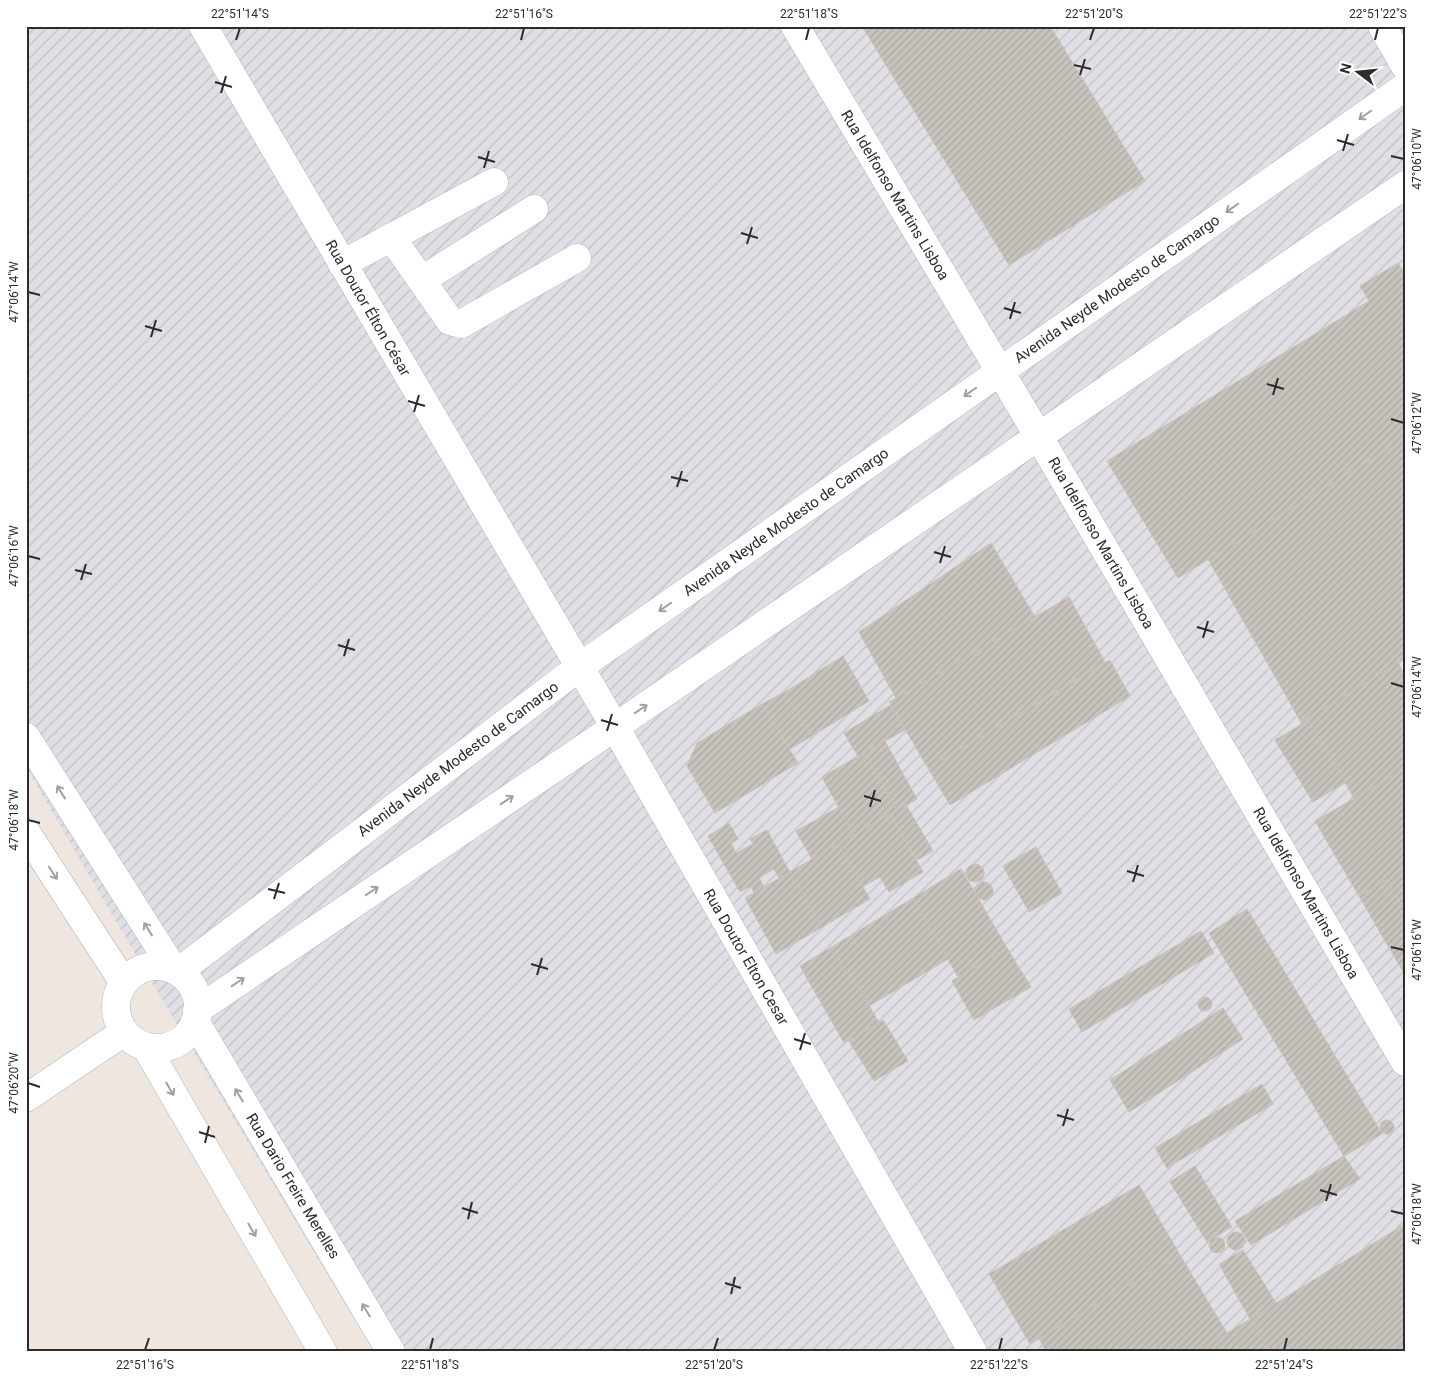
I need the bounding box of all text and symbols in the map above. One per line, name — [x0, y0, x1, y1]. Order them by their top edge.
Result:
text: 22°51'14"S — [211, 7, 269, 21]
text: 22°51'16"S — [495, 7, 553, 21]
text: 22°51'18"S — [780, 7, 838, 21]
text: 22°51'20"S — [1065, 7, 1123, 21]
text: 22°51'22"S — [1349, 7, 1407, 21]
north arrow — [1334, 48, 1384, 98]
text: N — [1336, 61, 1355, 75]
street label: Rua Idelfonso Martins Lisboa — [837, 107, 953, 283]
one-way arrow — [1358, 110, 1372, 120]
text: 47°06'10"W — [1410, 128, 1424, 190]
one-way arrow — [1225, 203, 1239, 213]
street label: Avenida Neyde Modesto de Camargo — [1011, 211, 1223, 367]
street label: Rua Doutor Élton César — [322, 237, 414, 379]
text: 47°06'14"W — [7, 261, 21, 323]
one-way arrow — [963, 387, 977, 397]
text: 47°06'12"W — [1410, 392, 1424, 454]
street label: Avenida Neyde Modesto de Camargo — [680, 444, 892, 600]
street label: Rua Idelfonso Martins Lisboa — [1044, 454, 1158, 632]
text: 47°06'16"W — [7, 525, 21, 587]
one-way arrow — [658, 602, 672, 612]
text: 47°06'14"W — [1410, 656, 1424, 718]
street label: Avenida Neyde Modesto de Camargo — [354, 678, 562, 840]
one-way arrow — [634, 704, 648, 714]
one-way arrow — [56, 785, 66, 799]
text: 47°06'18"W — [7, 789, 21, 851]
one-way arrow — [500, 795, 514, 805]
street label: Rua Idelfonso Martins Lisboa — [1249, 804, 1363, 982]
one-way arrow — [48, 865, 58, 879]
one-way arrow — [365, 886, 379, 896]
street label: Rua Doutor Elton Cesar — [700, 886, 792, 1028]
text: 47°06'16"W — [1410, 919, 1424, 981]
one-way arrow — [143, 923, 153, 937]
one-way arrow — [231, 977, 245, 988]
text: 47°06'20"W — [7, 1052, 21, 1114]
one-way arrow — [166, 1082, 176, 1096]
one-way arrow — [233, 1088, 243, 1102]
street label: Rua Dario Freire Merelles — [242, 1110, 344, 1262]
text: 47°06'18"W — [1410, 1183, 1424, 1245]
one-way arrow — [247, 1222, 257, 1236]
one-way arrow — [361, 1302, 371, 1317]
text: 22°51'16"S — [116, 1358, 174, 1372]
text: 22°51'18"S — [401, 1358, 459, 1372]
text: 22°51'20"S — [685, 1358, 743, 1372]
text: 22°51'22"S — [970, 1358, 1028, 1372]
text: 22°51'24"S — [1255, 1358, 1313, 1372]

